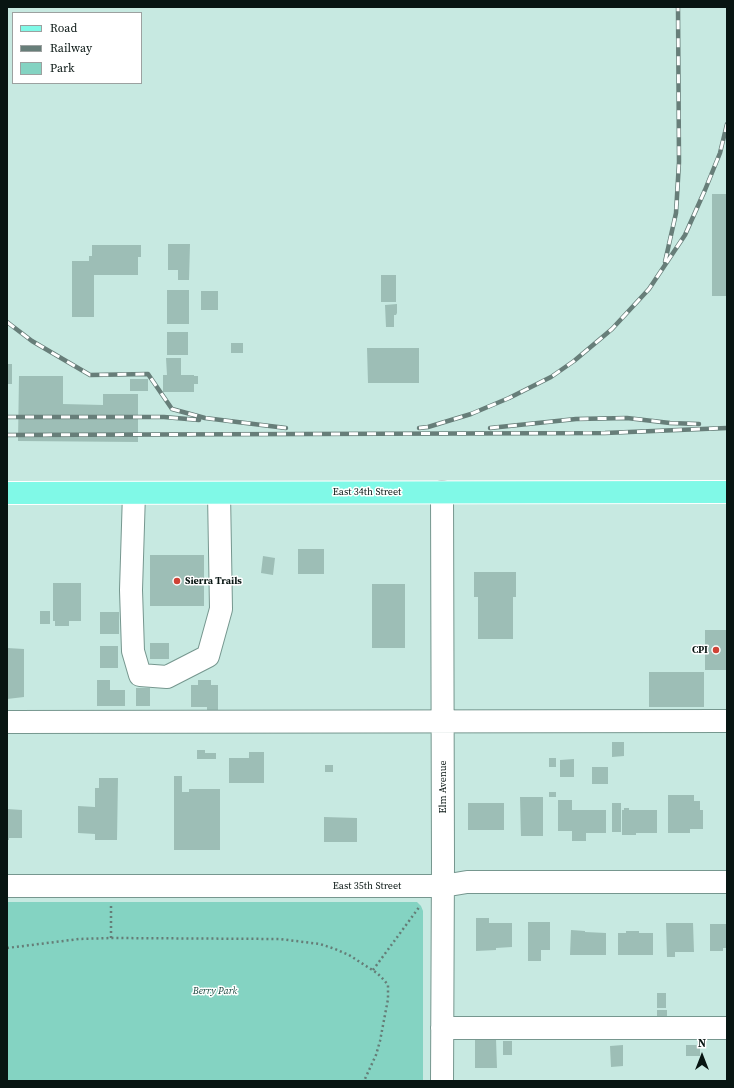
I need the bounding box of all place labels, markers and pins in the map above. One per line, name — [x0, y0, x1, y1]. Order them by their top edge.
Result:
place label: Sierra Trails — [185, 575, 242, 587]
marker: Sierra Trails — [172, 576, 182, 586]
place label: CPI — [692, 644, 708, 656]
marker: CPI — [711, 645, 721, 655]

